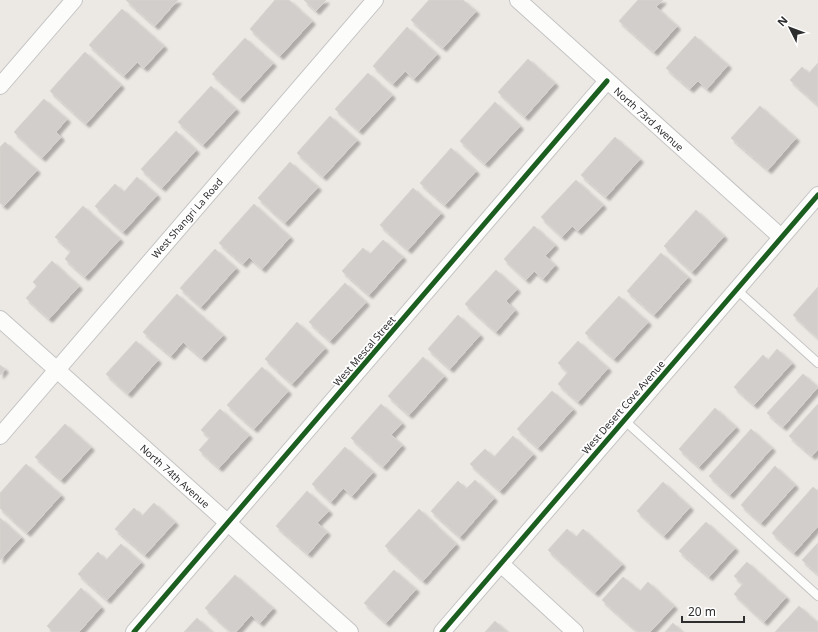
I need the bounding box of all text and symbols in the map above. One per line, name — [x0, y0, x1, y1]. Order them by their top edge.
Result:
north arrow — [770, 8, 810, 48]
text: N — [774, 13, 791, 29]
street label: North 73rd Avenue — [611, 84, 687, 154]
street label: West Shangri La Road — [148, 175, 226, 261]
street label: West Mescal Street — [330, 313, 399, 389]
street label: West Desert Cove Avenue — [578, 357, 668, 457]
street label: North 74th Avenue — [137, 441, 213, 511]
scale bar — [682, 598, 744, 624]
text: 20 m — [688, 603, 716, 620]

